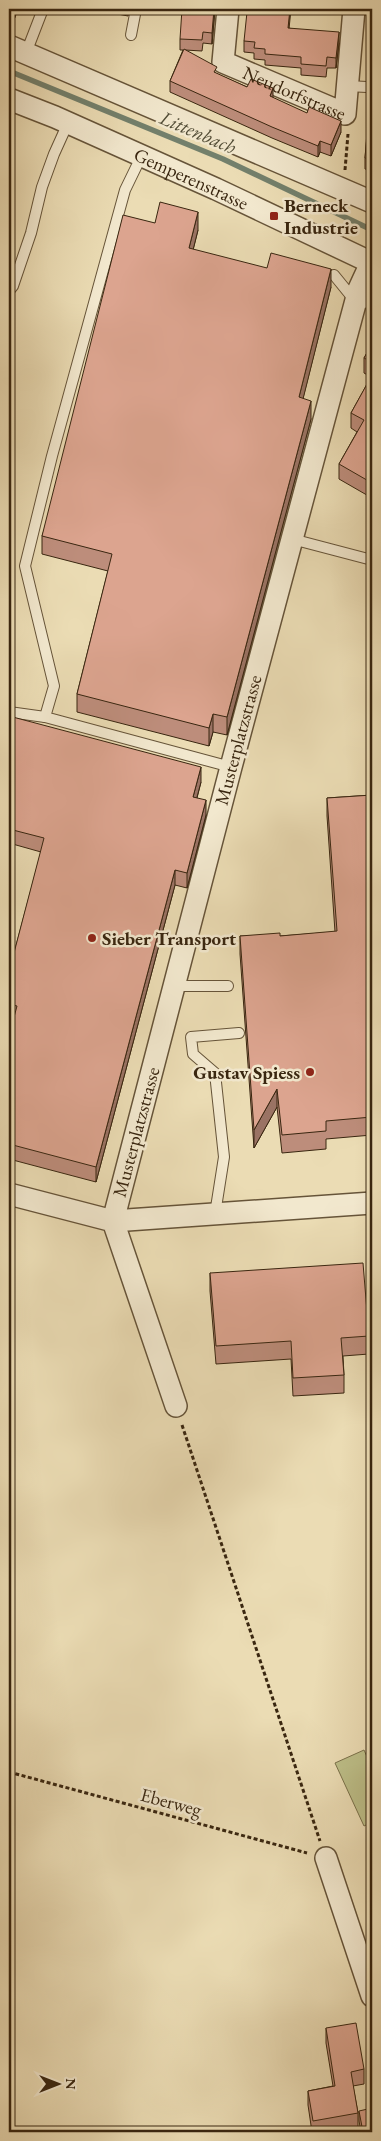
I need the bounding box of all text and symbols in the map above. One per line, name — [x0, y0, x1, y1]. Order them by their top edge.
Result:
street label: Neudorfstrasse — [239, 59, 350, 125]
water label: Littenbach — [155, 104, 240, 160]
street label: Gemperenstrasse — [130, 142, 253, 215]
place label: Berneck Industrie — [284, 193, 358, 240]
marker: Berneck Industrie — [268, 210, 280, 222]
street label: Musterplatzstrasse — [209, 672, 267, 808]
place label: Sieber Transport — [102, 926, 236, 951]
marker: Sieber Transport — [86, 932, 98, 944]
place label: Gustav Spiess — [193, 1060, 300, 1085]
street label: Musterplatzstrasse — [107, 1064, 165, 1200]
marker: Gustav Spiess — [304, 1066, 316, 1078]
street label: Eberweg — [138, 1782, 205, 1822]
north arrow — [32, 2058, 82, 2108]
text: N — [62, 2078, 80, 2090]

